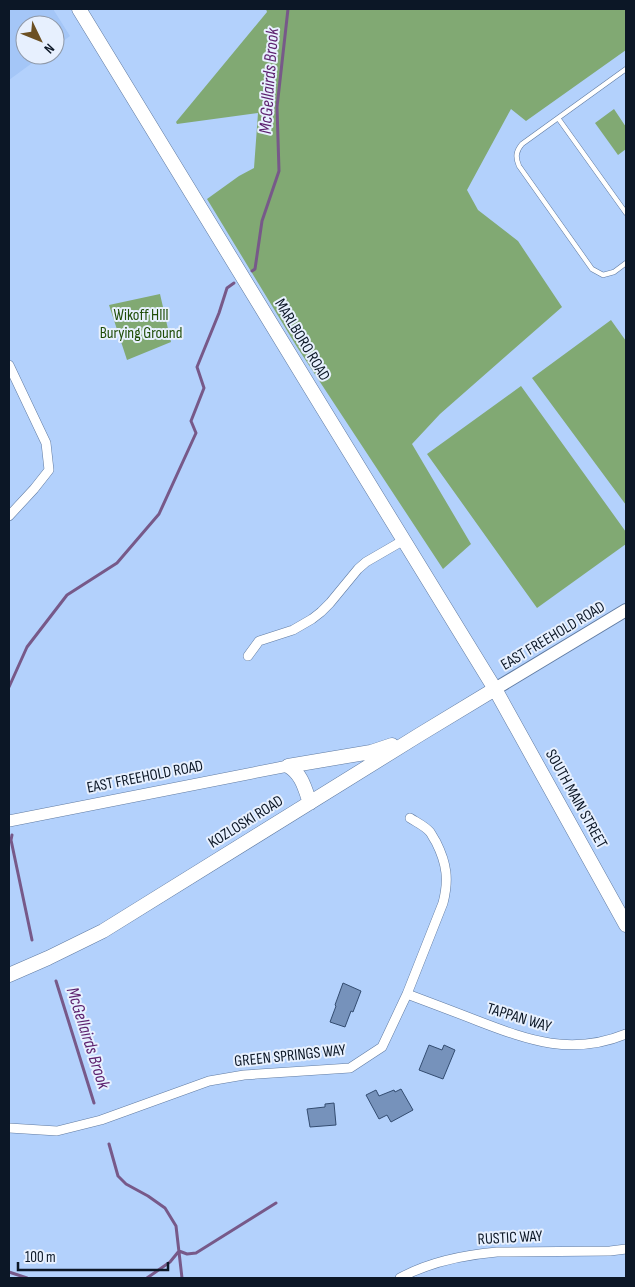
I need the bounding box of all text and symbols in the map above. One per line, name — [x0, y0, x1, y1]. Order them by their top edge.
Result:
north arrow — [15, 15, 65, 65]
water label: McGellairds Brook — [255, 26, 283, 135]
text: N — [40, 40, 58, 57]
street label: MARLBORO ROAD — [270, 296, 334, 385]
park label: Wikoff HIll Burying Ground — [100, 306, 182, 343]
street label: EAST FREEHOLD ROAD — [497, 597, 609, 675]
street label: SOUTH MAIN STREET — [541, 746, 611, 852]
street label: EAST FREEHOLD ROAD — [85, 756, 205, 798]
street label: KOZLOSKI ROAD — [205, 792, 287, 852]
water label: McGellairds Brook — [62, 984, 115, 1093]
street label: TAPPAN WAY — [485, 999, 554, 1037]
street label: GREEN SPRINGS WAY — [233, 1041, 347, 1071]
street label: RUSTIC WAY — [477, 1227, 543, 1249]
scale bar — [18, 1240, 168, 1272]
text: 100 m — [25, 1248, 56, 1267]

